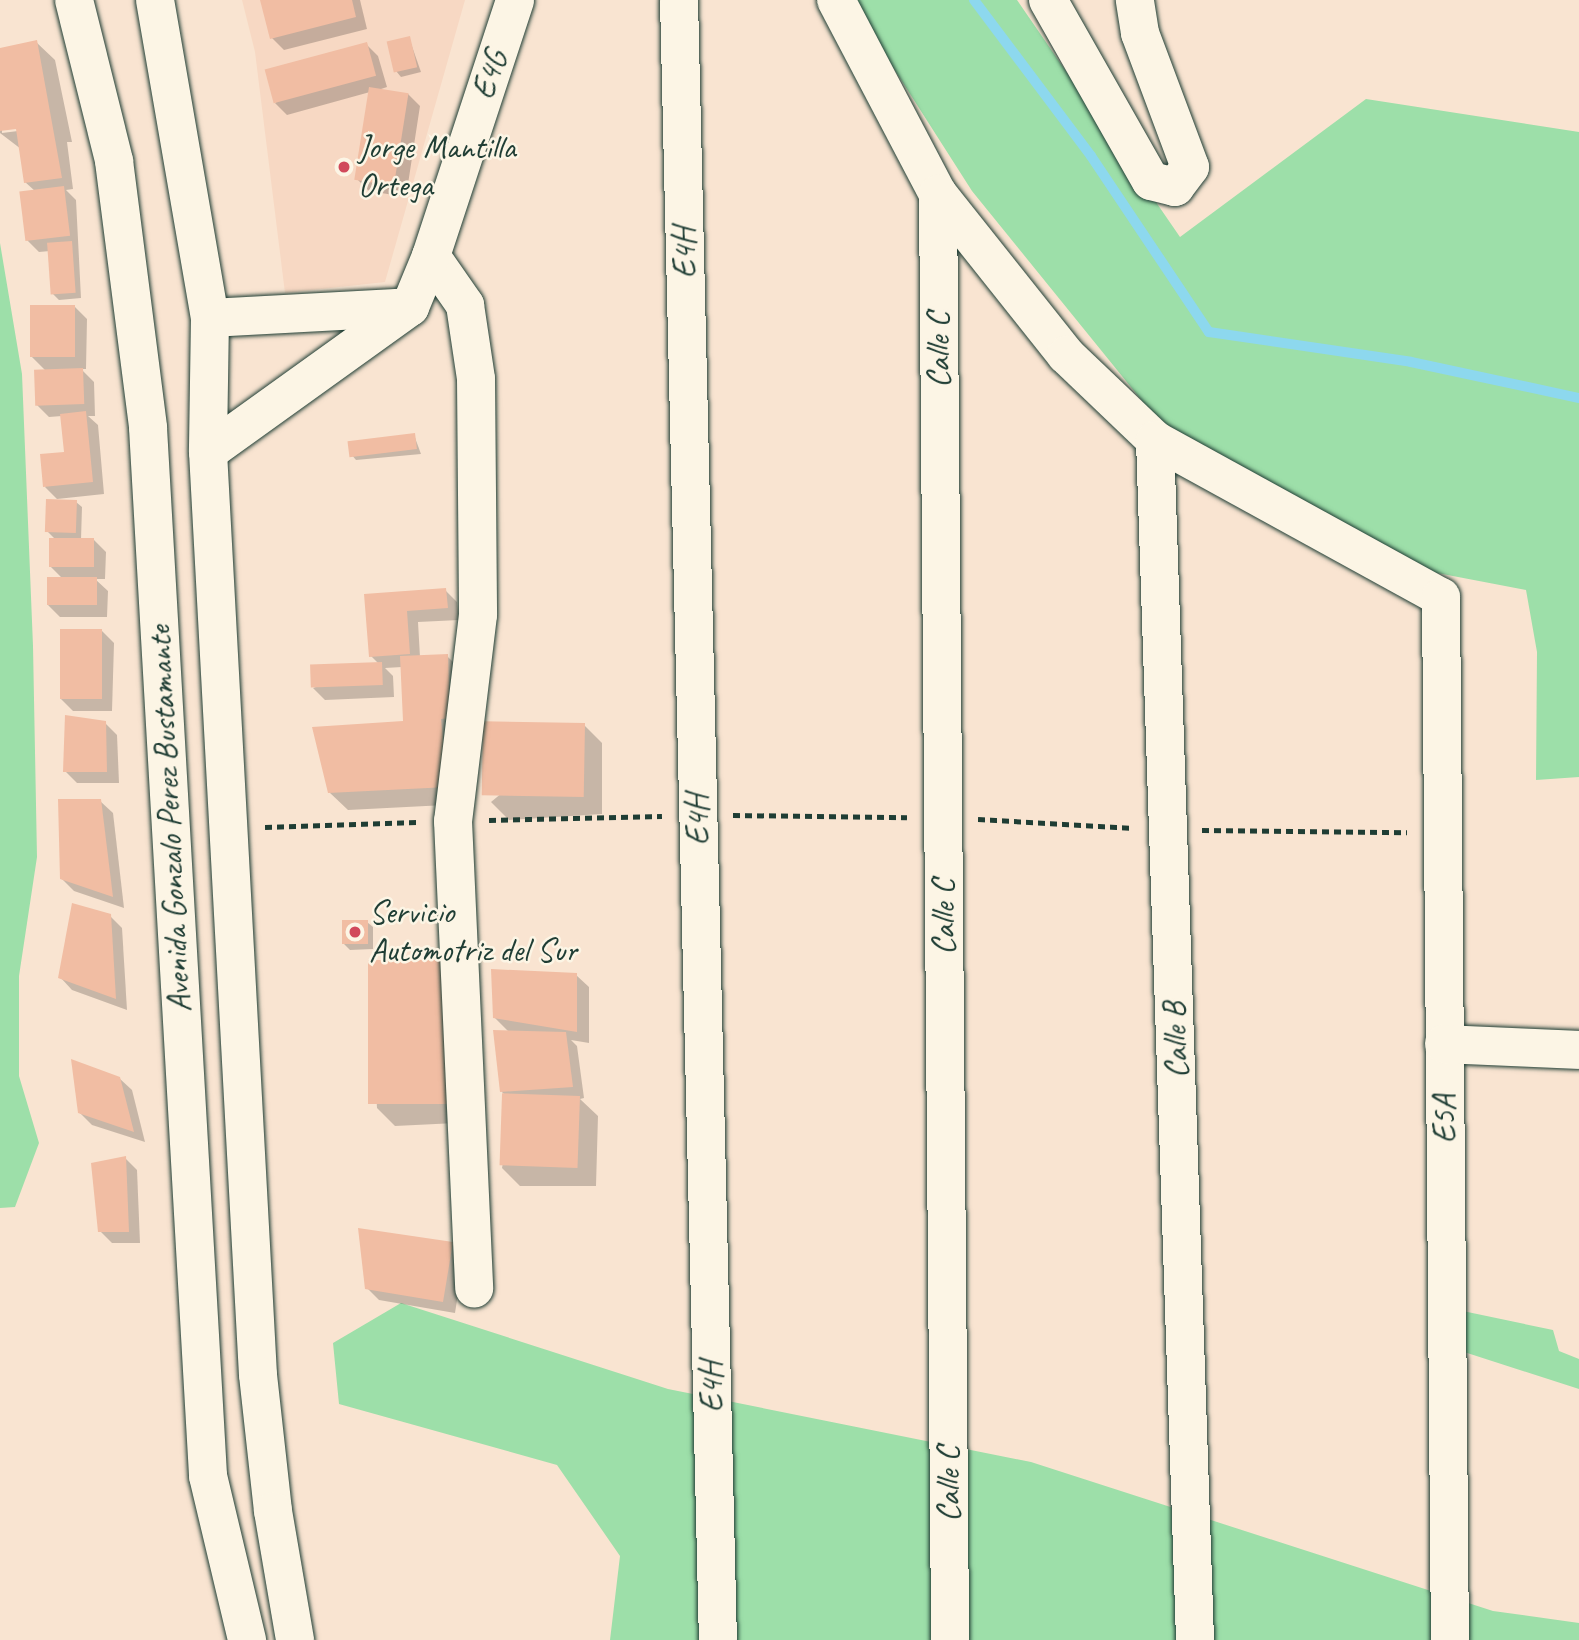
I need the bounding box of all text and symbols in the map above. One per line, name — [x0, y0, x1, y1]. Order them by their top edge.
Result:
street label: E4G — [464, 46, 516, 104]
place label: Jorge Mantilla Ortega — [358, 128, 517, 206]
marker: Jorge Mantilla Ortega — [336, 159, 352, 175]
street label: E4H — [665, 227, 705, 279]
street label: Calle C — [919, 312, 959, 388]
street label: Avenida Gonzalo Perez Bustamante — [140, 626, 200, 1012]
street label: E4H — [678, 794, 718, 846]
street label: Calle C — [924, 879, 964, 955]
place label: Servicio Automotriz del Sur — [369, 893, 576, 971]
marker: Servicio Automotriz del Sur — [347, 924, 363, 940]
street label: Calle B — [1155, 1001, 1197, 1079]
street label: E5A — [1425, 1094, 1465, 1144]
street label: E4H — [692, 1361, 732, 1413]
street label: Calle C — [929, 1446, 969, 1522]

